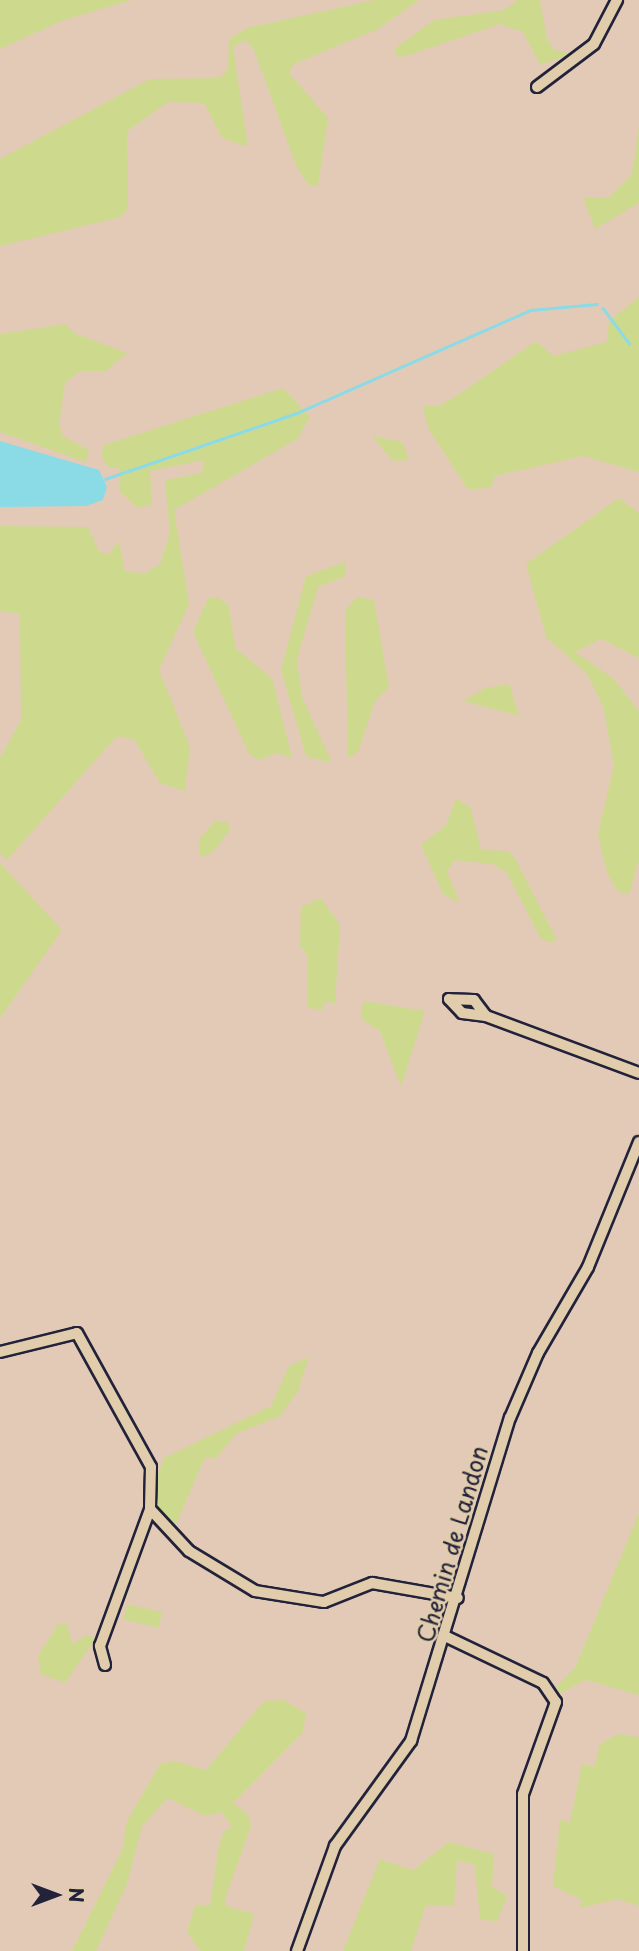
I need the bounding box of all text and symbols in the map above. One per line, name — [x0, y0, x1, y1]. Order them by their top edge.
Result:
street label: Chemin de Landon — [410, 1442, 494, 1646]
north arrow — [21, 1860, 91, 1930]
text: N — [63, 1887, 91, 1903]

